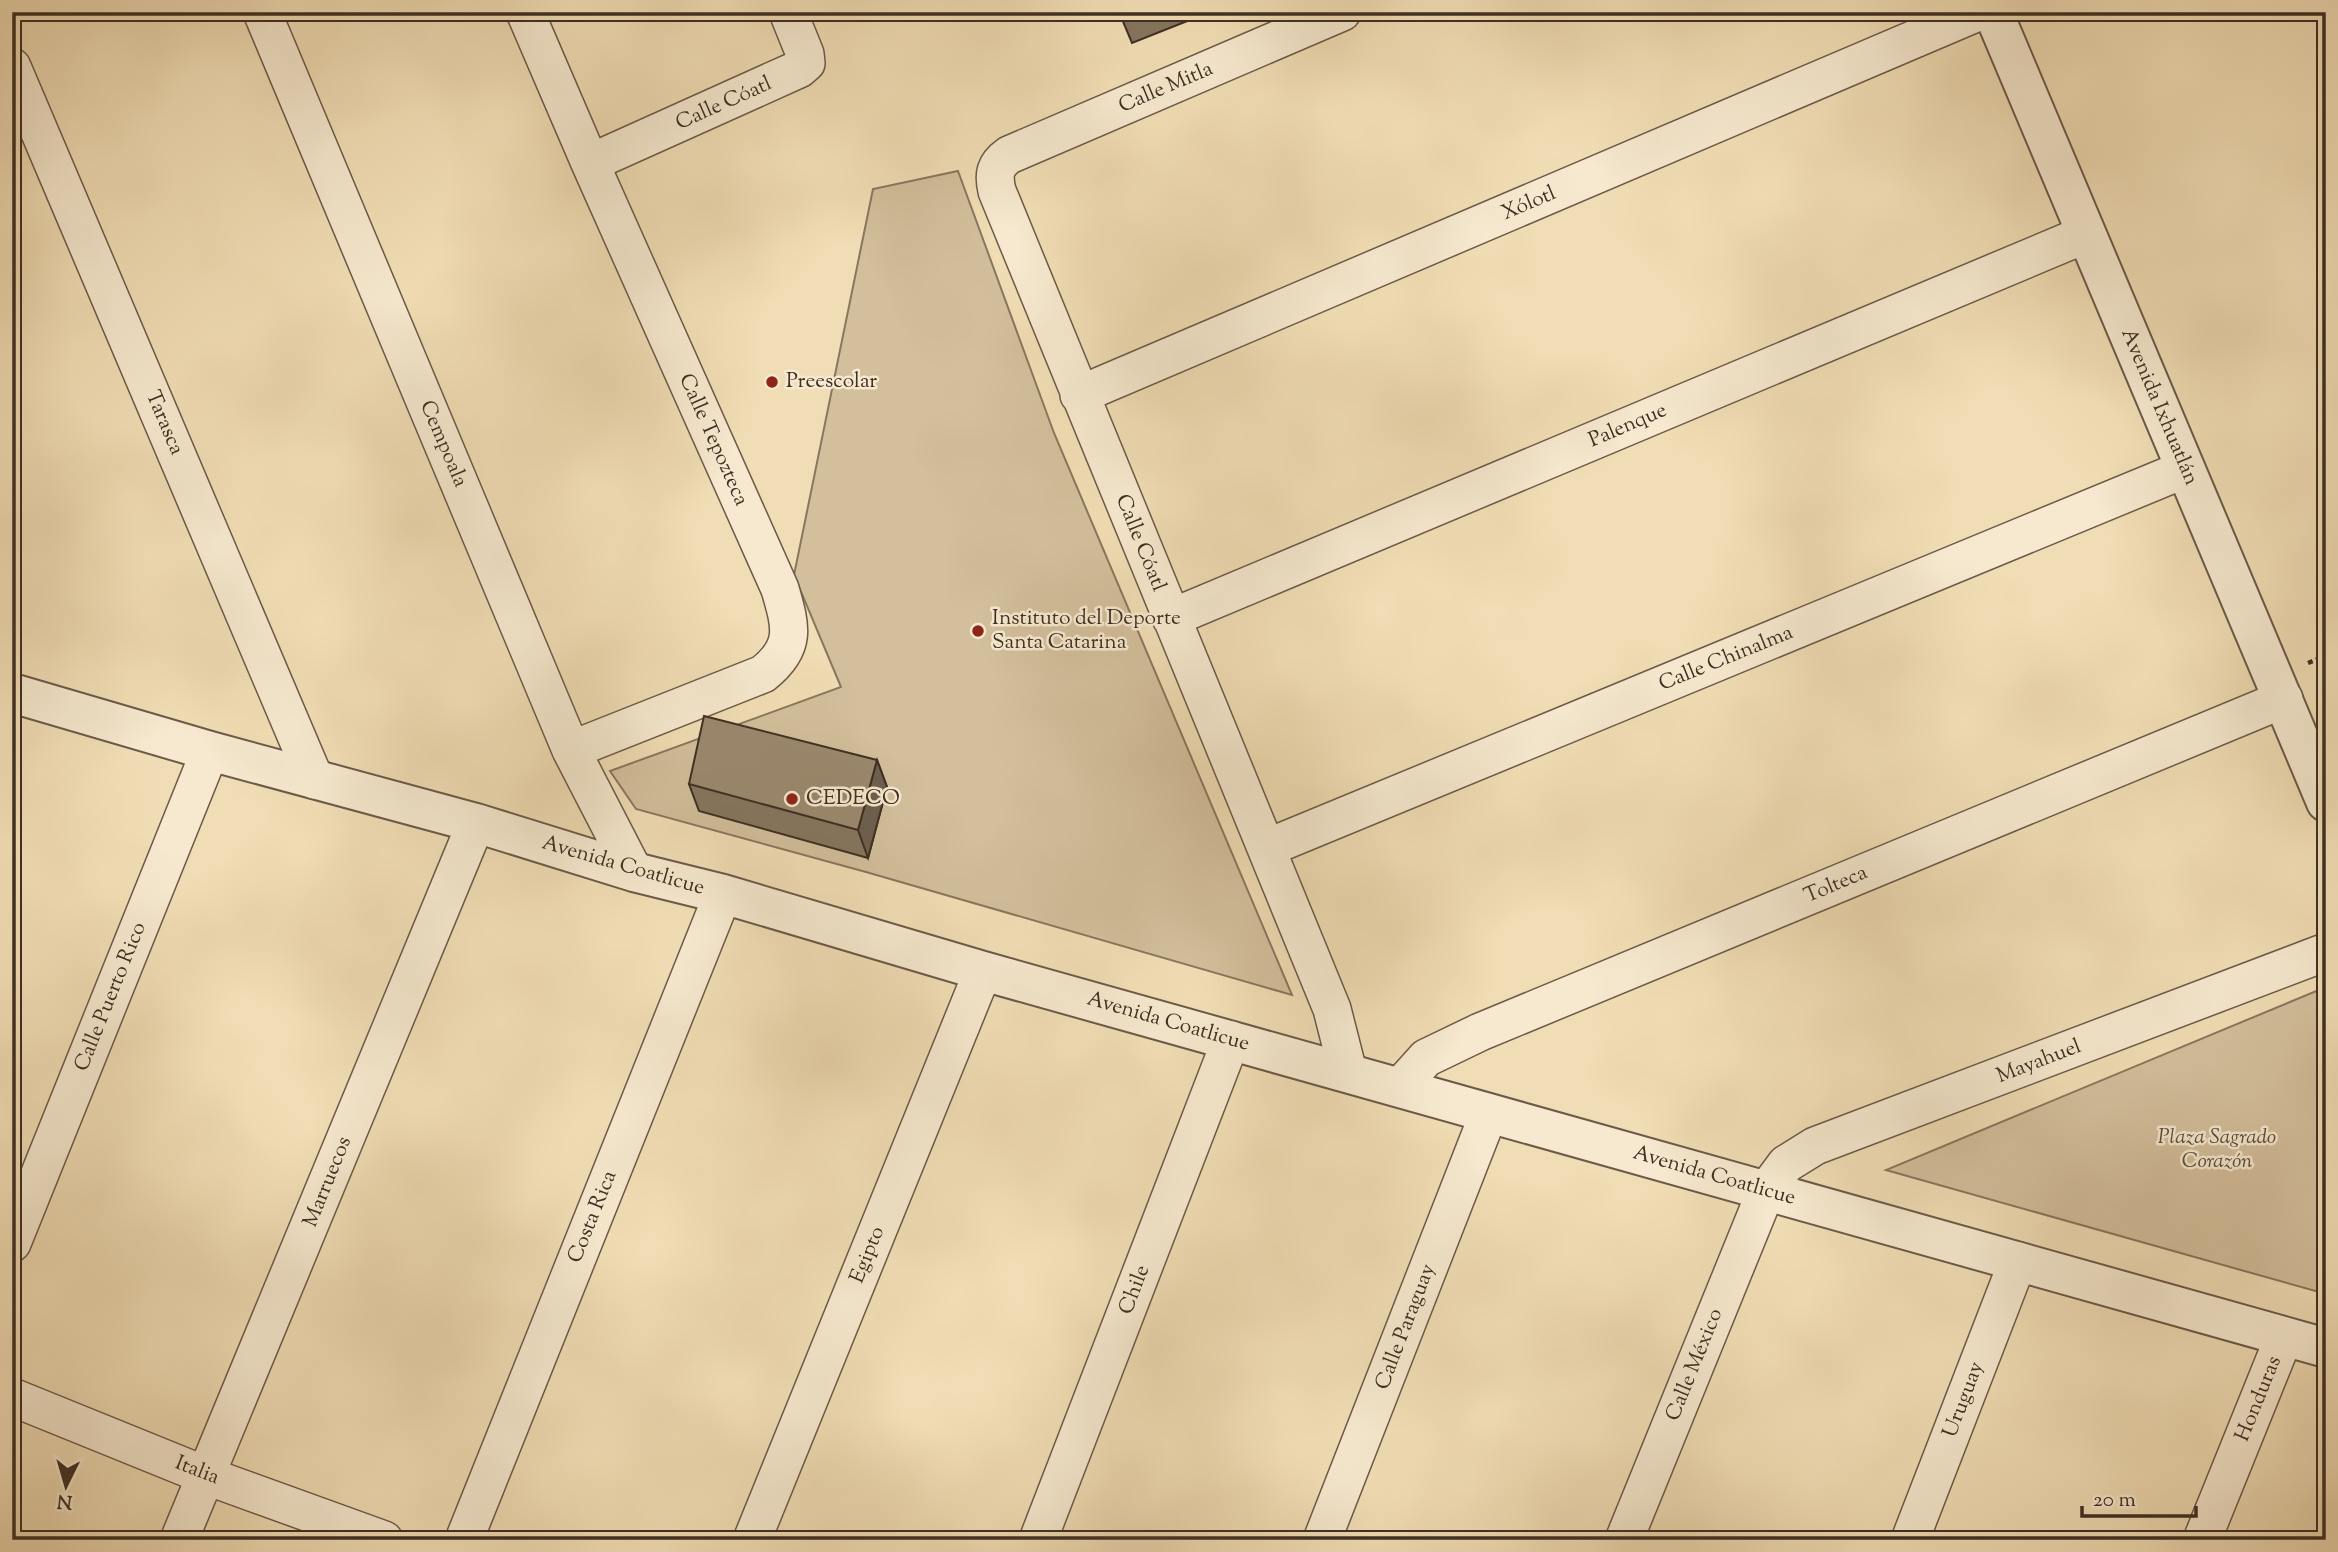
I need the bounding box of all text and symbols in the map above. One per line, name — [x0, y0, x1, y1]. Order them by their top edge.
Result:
street label: Calle Mitla — [1114, 55, 1218, 121]
street label: Calle Cóatl — [671, 69, 777, 139]
street label: Xólotl — [1497, 179, 1561, 229]
street label: Avenida Ixhuatlán — [2112, 324, 2206, 490]
place label: Preescolar — [786, 367, 877, 397]
street label: Calle Tepozteca — [670, 369, 756, 511]
marker: Preescolar — [764, 374, 780, 390]
street label: Tarasca — [137, 386, 191, 460]
street label: Cempoala — [411, 396, 475, 492]
street label: Palenque — [1584, 396, 1672, 456]
street label: Calle Cóatl — [1107, 490, 1173, 596]
place label: Instituto del Deporte Santa Catarina — [992, 604, 1181, 658]
street label: Calle Chinalma — [1654, 618, 1798, 700]
marker: Instituto del Deporte Santa Catarina — [970, 623, 986, 639]
place label: CEDECO — [806, 784, 900, 814]
marker: CEDECO — [784, 791, 800, 807]
street label: Avenida Coatlicue — [538, 828, 708, 904]
street label: Tolteca — [1800, 858, 1873, 912]
street label: Calle Puerto Rico — [67, 918, 155, 1076]
street label: Avenida Coatlicue — [1083, 984, 1253, 1060]
street label: Mayahuel — [1992, 1032, 2086, 1092]
park label: Plaza Sagrado Corazón — [2158, 1123, 2276, 1177]
street label: Marruecos — [296, 1132, 360, 1232]
street label: Avenida Coatlicue — [1629, 1138, 1799, 1214]
street label: Costa Rica — [561, 1166, 625, 1268]
street label: Egipto — [843, 1222, 893, 1288]
street label: Calle Paraguay — [1368, 1259, 1444, 1394]
street label: Chile — [1112, 1261, 1158, 1319]
street label: Calle México — [1659, 1304, 1731, 1426]
street label: Honduras — [2228, 1352, 2290, 1446]
street label: Uruguay — [1936, 1357, 1992, 1442]
street label: Italia — [170, 1449, 224, 1493]
north arrow — [32, 1450, 102, 1520]
scale bar — [2082, 1475, 2196, 1519]
text: N — [56, 1486, 73, 1515]
text: 20 m — [2093, 1486, 2136, 1516]

